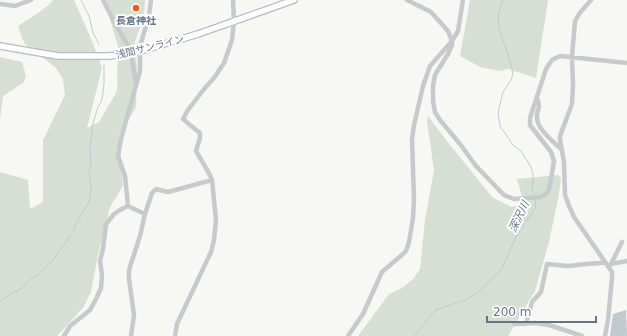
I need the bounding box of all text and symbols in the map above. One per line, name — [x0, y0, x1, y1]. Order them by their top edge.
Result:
marker: 長倉神社 — [131, 3, 141, 13]
place label: 長倉神社 — [116, 15, 157, 26]
street label: 浅間サンライン — [115, 33, 185, 61]
water label: 深沢川 — [506, 198, 533, 235]
scale bar — [487, 298, 596, 324]
text: 200 m — [493, 305, 531, 319]

